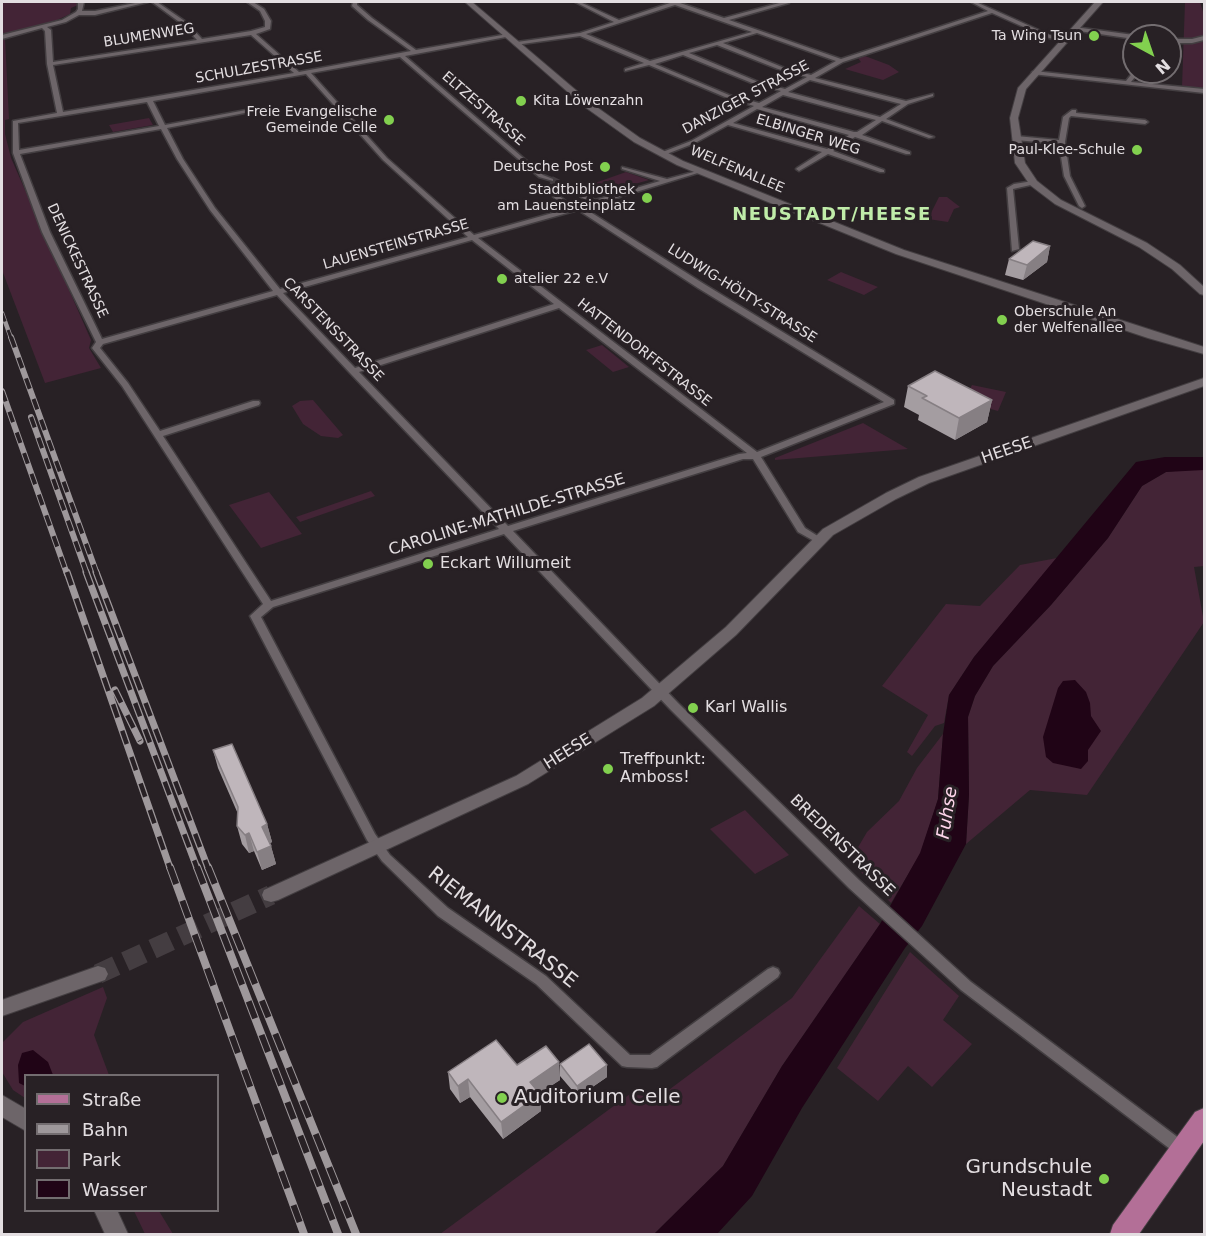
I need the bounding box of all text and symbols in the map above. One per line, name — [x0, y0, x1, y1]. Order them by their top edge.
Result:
street label: BLUMENWEG — [102, 21, 196, 51]
north arrow — [1122, 24, 1182, 84]
place label: Ta Wing Tsun — [992, 28, 1082, 44]
marker: Ta Wing Tsun — [1087, 29, 1101, 43]
street label: SCHULZESTRASSE — [194, 49, 324, 87]
text: N — [1151, 55, 1174, 78]
street label: DANZIGER STRASSE — [680, 57, 812, 139]
street label: ELTZESTRASSE — [438, 68, 528, 150]
place label: Kita Löwenzahn — [533, 93, 643, 109]
marker: Kita Löwenzahn — [514, 94, 528, 108]
place label: Freie Evangelische Gemeinde Celle — [247, 104, 377, 136]
street label: ELBINGER WEG — [754, 111, 862, 159]
marker: Freie Evangelische Gemeinde Celle — [382, 113, 396, 127]
place label: Paul-Klee-Schule — [1009, 142, 1125, 158]
street label: WELFENALLEE — [687, 143, 787, 197]
marker: Paul-Klee-Schule — [1130, 143, 1144, 157]
place label: Deutsche Post — [493, 159, 593, 175]
marker: Deutsche Post — [598, 160, 612, 174]
place label: Stadtbibliothek am Lauensteinplatz — [497, 182, 635, 214]
marker: Stadtbibliothek am Lauensteinplatz — [640, 191, 654, 205]
street label: DENICKESTRASSE — [43, 201, 111, 321]
district label: NEUSTADT/HEESE — [732, 204, 932, 226]
street label: LAUENSTEINSTRASSE — [321, 216, 471, 274]
street label: LUDWIG-HÖLTY-STRASSE — [664, 241, 820, 347]
place label: atelier 22 e.V — [514, 271, 608, 287]
marker: atelier 22 e.V — [495, 272, 509, 286]
street label: CARSTENSSTRASSE — [279, 275, 387, 385]
street label: HATTENDORFFSTRASSE — [574, 295, 714, 411]
place label: Oberschule An der Welfenallee — [1014, 304, 1123, 336]
marker: Oberschule An der Welfenallee — [995, 313, 1009, 327]
street label: HEESE — [979, 433, 1035, 469]
street label: CAROLINE-MATHILDE-STRASSE — [386, 470, 628, 560]
place label: Eckart Willumeit — [440, 554, 571, 574]
marker: Eckart Willumeit — [421, 557, 435, 571]
place label: Karl Wallis — [705, 698, 787, 718]
marker: Karl Wallis — [686, 701, 700, 715]
street label: HEESE — [541, 730, 595, 774]
place label: Treffpunkt: Amboss! — [620, 750, 706, 788]
marker: Treffpunkt: Amboss! — [601, 762, 615, 776]
water label: Fuhse — [933, 785, 963, 841]
street label: BREDENSTRASSE — [786, 791, 898, 901]
street label: RIEMANNSTRASSE — [423, 862, 581, 994]
legend — [24, 1074, 219, 1212]
place label: Auditorium Celle — [514, 1086, 681, 1110]
text: Straße — [82, 1089, 141, 1110]
marker: Auditorium Celle — [495, 1091, 509, 1105]
text: Bahn — [82, 1119, 128, 1140]
text: Park — [82, 1149, 121, 1170]
place label: Grundschule Neustadt — [966, 1156, 1092, 1203]
marker: Grundschule Neustadt — [1097, 1172, 1111, 1186]
text: Wasser — [82, 1179, 147, 1200]

